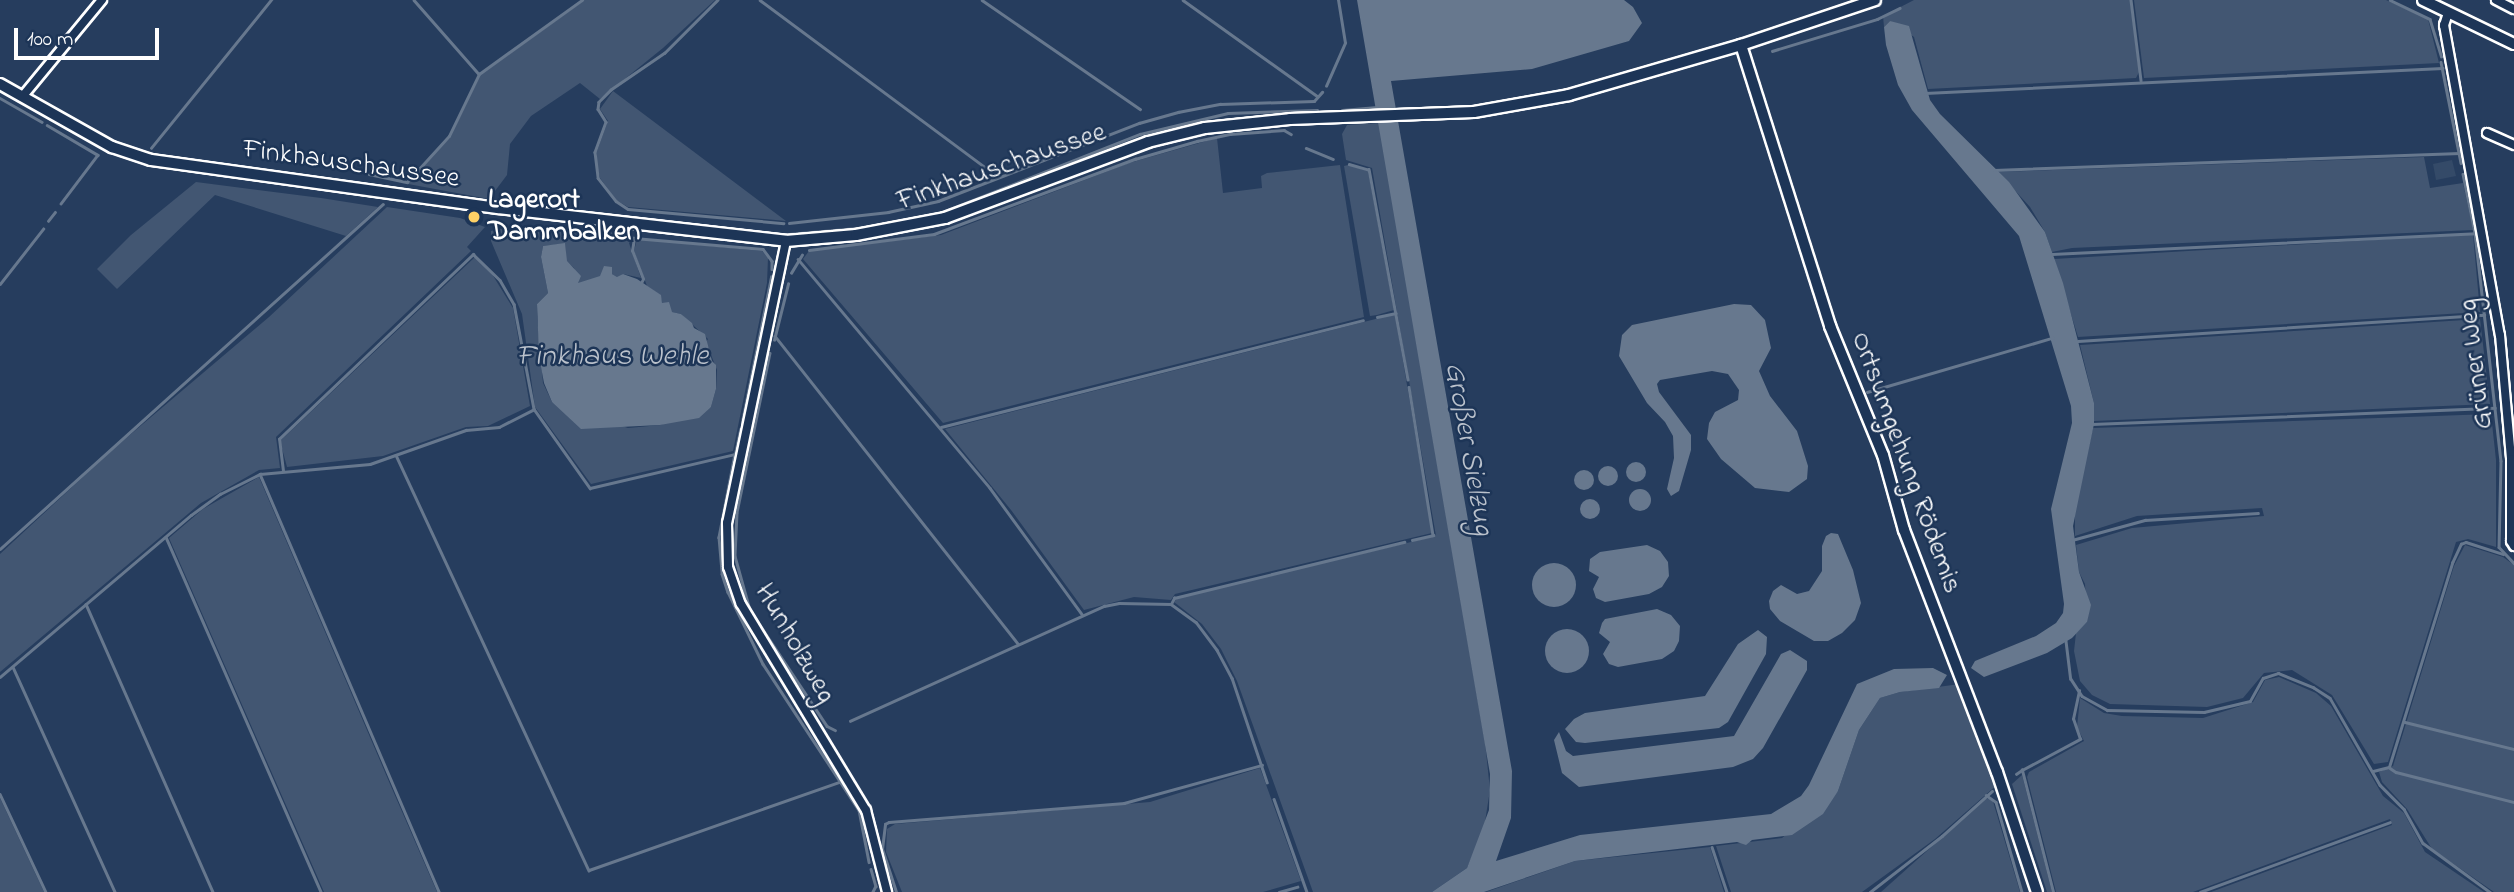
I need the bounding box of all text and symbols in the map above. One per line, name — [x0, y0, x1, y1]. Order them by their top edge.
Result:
scale bar — [18, 14, 163, 58]
text: 100 m — [27, 25, 73, 55]
street label: Finkhauschaussee — [893, 117, 1111, 219]
street label: Finkhauschaussee — [241, 133, 461, 197]
place label: Lagerort Dammbalken — [488, 184, 640, 250]
marker: Lagerort Dammbalken — [466, 209, 482, 225]
street label: Grüner Weg — [2452, 297, 2502, 431]
street label: Ortsumgehung Rödemis — [1842, 328, 1968, 598]
water label: Finkhaus Wehle — [516, 339, 708, 375]
water label: Großer Sielzug — [1435, 360, 1501, 538]
street label: Hunholzweg — [746, 578, 842, 710]

